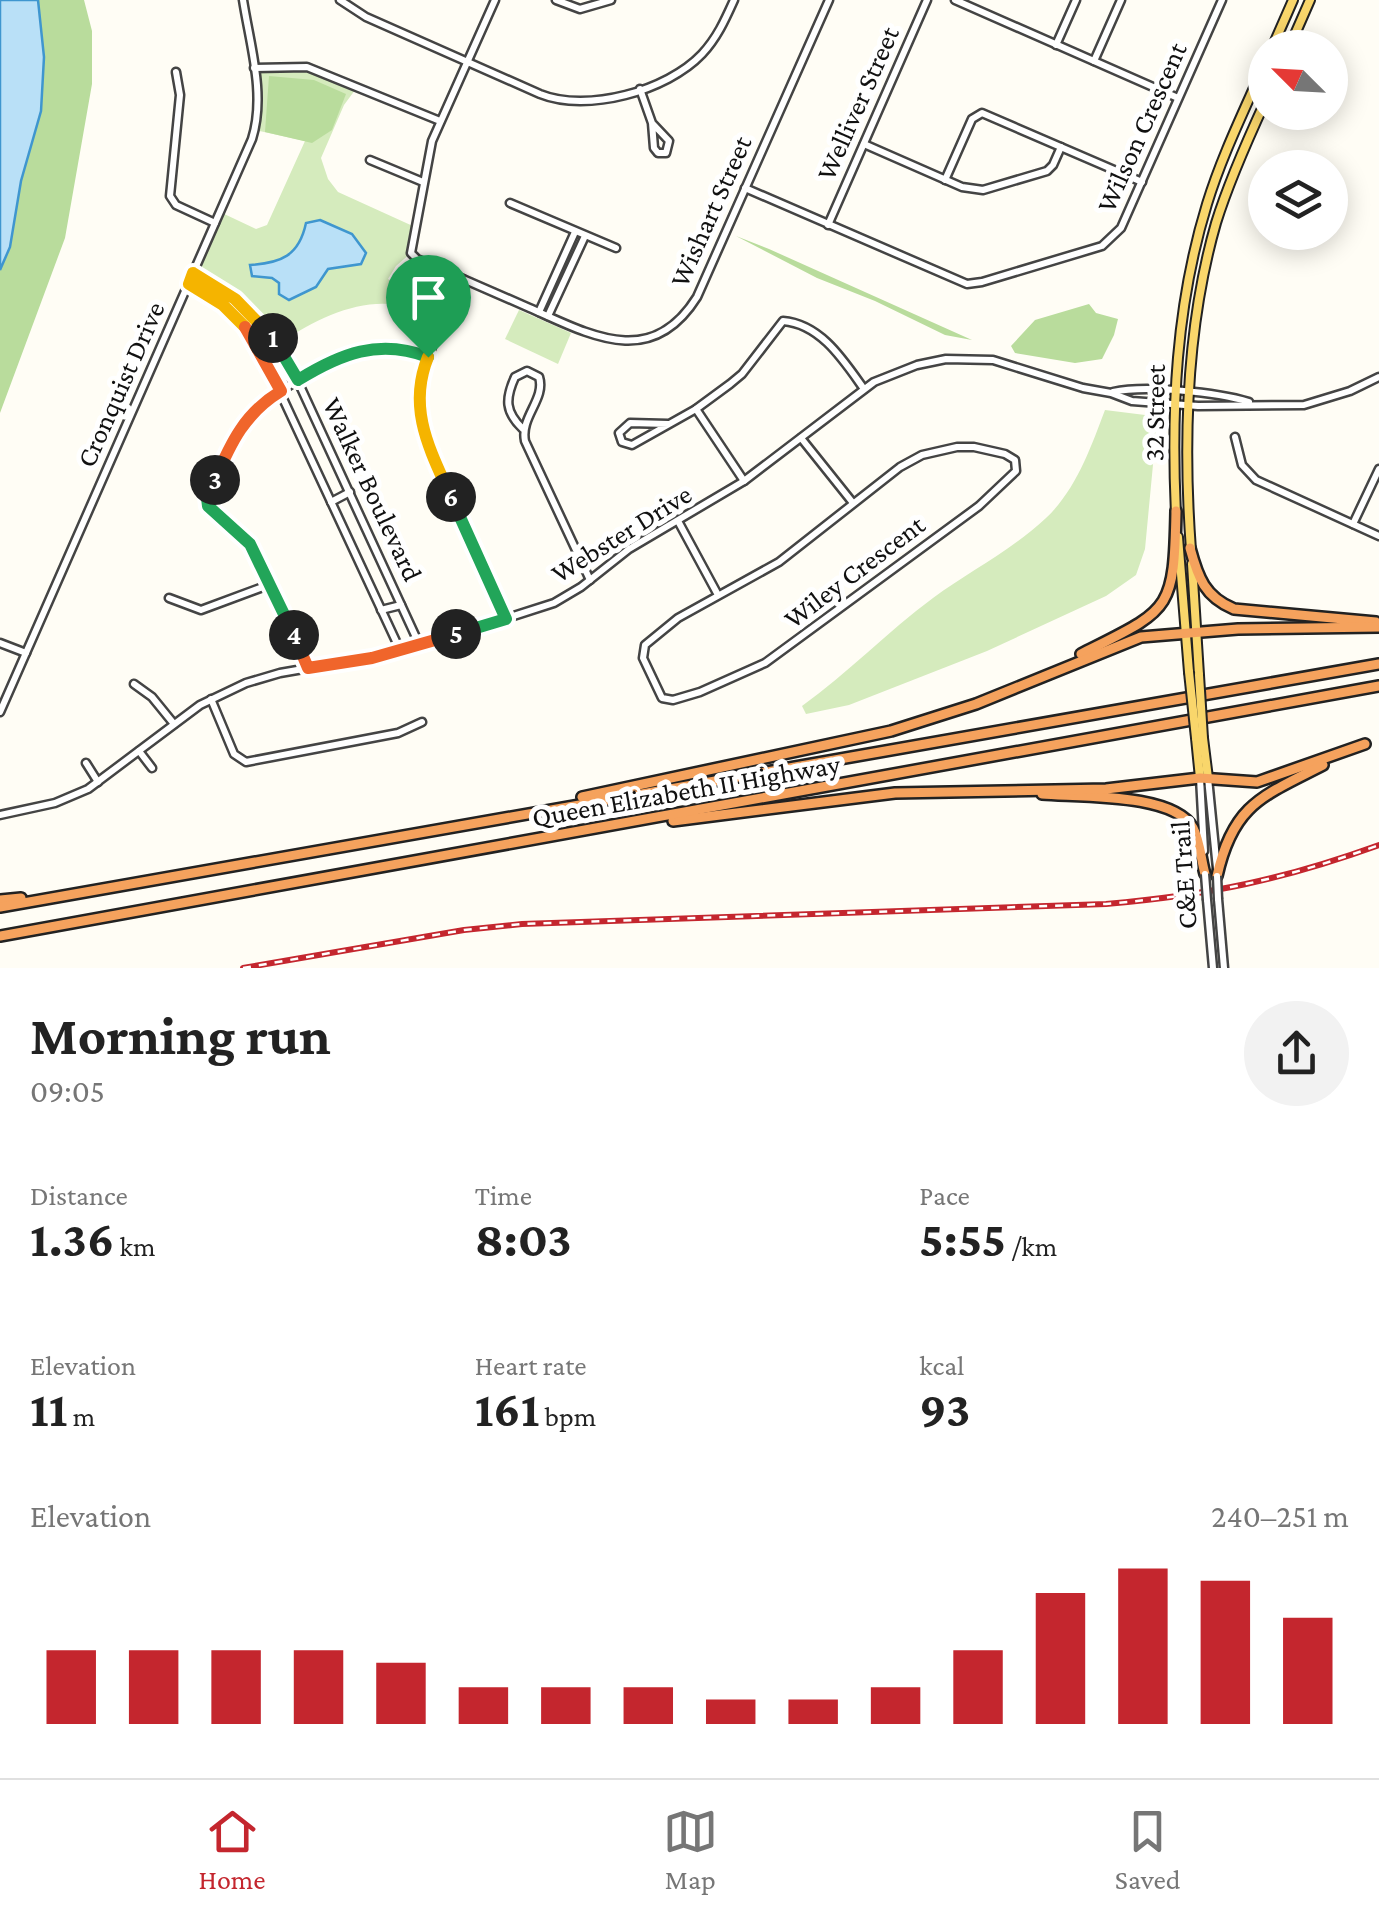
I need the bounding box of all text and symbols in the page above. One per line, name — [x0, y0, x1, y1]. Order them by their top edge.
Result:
street label: Welliver Street — [810, 21, 905, 185]
north arrow — [1248, 30, 1348, 130]
map controls — [1248, 30, 1348, 250]
street label: Wilson Crescent — [1090, 37, 1193, 217]
street label: Wishart Street — [663, 130, 758, 291]
button: layers — [1248, 150, 1348, 250]
pin — [386, 255, 471, 358]
icon: arrive — [401, 270, 456, 325]
street label: Cronquist Drive — [70, 297, 171, 472]
pin: 1 — [248, 313, 298, 363]
text: 1 — [268, 322, 278, 353]
street label: 32 Street — [1138, 363, 1171, 462]
street label: Walker Boulevard — [316, 393, 429, 586]
pin: 3 — [190, 455, 240, 505]
text: 3 — [208, 464, 222, 495]
pin: 6 — [426, 472, 476, 522]
street label: Webster Drive — [545, 478, 697, 589]
text: 6 — [443, 481, 459, 512]
street label: Wiley Crescent — [778, 508, 931, 634]
pin: 5 — [431, 609, 481, 659]
pin: 4 — [269, 610, 319, 660]
text: 5 — [449, 618, 463, 649]
text: 4 — [286, 619, 302, 650]
street label: Queen Elizabeth II Highway — [530, 748, 843, 833]
street label: C&E Trail — [1164, 820, 1203, 930]
button: share — [1244, 1001, 1349, 1106]
text: Morning run — [30, 1005, 331, 1066]
text: 09:05 — [30, 1073, 105, 1109]
text: Distance — [30, 1180, 128, 1211]
text: Time — [475, 1180, 532, 1211]
text: Pace — [919, 1180, 970, 1211]
text: 1.36 — [30, 1211, 114, 1267]
text: 8:03 — [475, 1211, 572, 1267]
text: 5:55 — [919, 1211, 1006, 1267]
text: km — [114, 1231, 155, 1262]
text: /km — [1006, 1231, 1057, 1262]
text: Elevation — [30, 1350, 136, 1381]
text: Heart rate — [475, 1350, 587, 1381]
text: kcal — [919, 1350, 964, 1381]
text: 11 — [30, 1381, 67, 1437]
text: 161 — [475, 1381, 539, 1437]
text: 93 — [919, 1381, 970, 1437]
text: m — [67, 1401, 95, 1432]
text: bpm — [539, 1401, 596, 1432]
text: Elevation — [30, 1498, 151, 1534]
text: 240–251 m — [1211, 1498, 1349, 1534]
tab: Home — [199, 1804, 266, 1895]
tab: Map — [663, 1804, 718, 1895]
tab: Saved — [1115, 1804, 1180, 1895]

